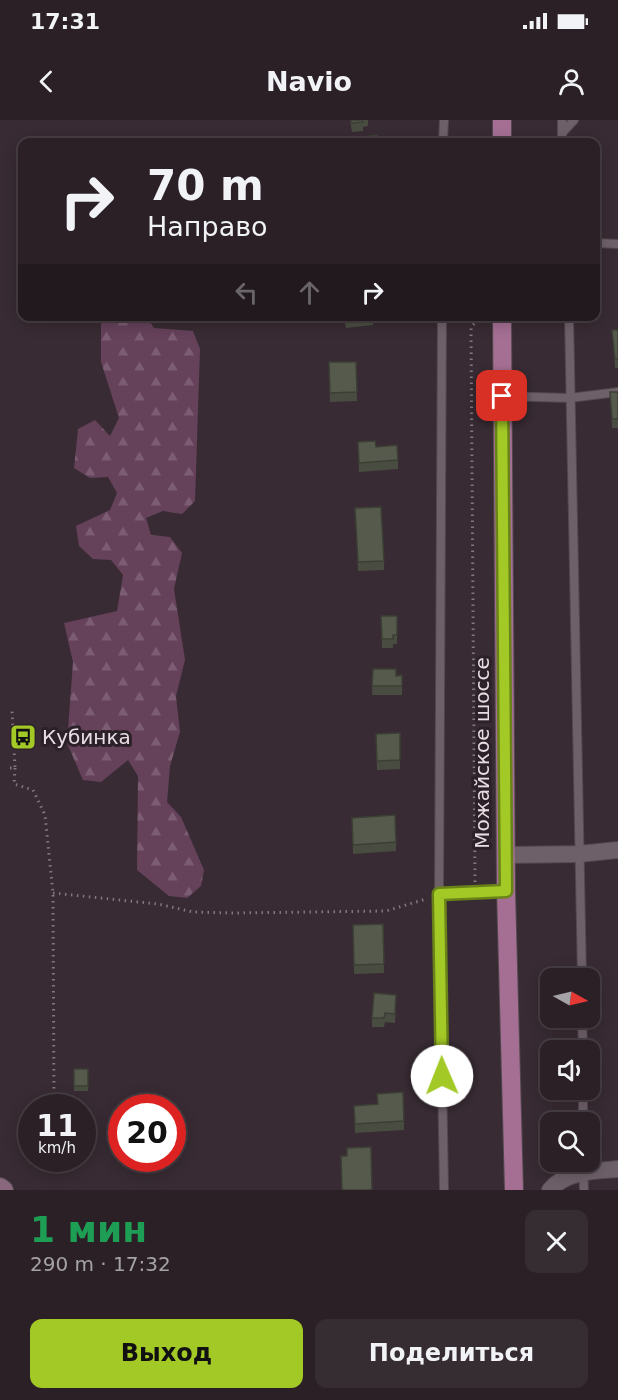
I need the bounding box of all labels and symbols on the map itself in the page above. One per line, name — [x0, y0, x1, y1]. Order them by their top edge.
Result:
pin — [476, 370, 527, 421]
street label: Можайское шоссе — [470, 657, 494, 849]
bus stop icon: Кубинка — [8, 722, 38, 752]
place label: Кубинка — [42, 725, 131, 749]
north arrow — [540, 968, 600, 1028]
position arrow — [410, 1044, 474, 1108]
speed limit sign: 20 — [108, 1094, 186, 1172]

